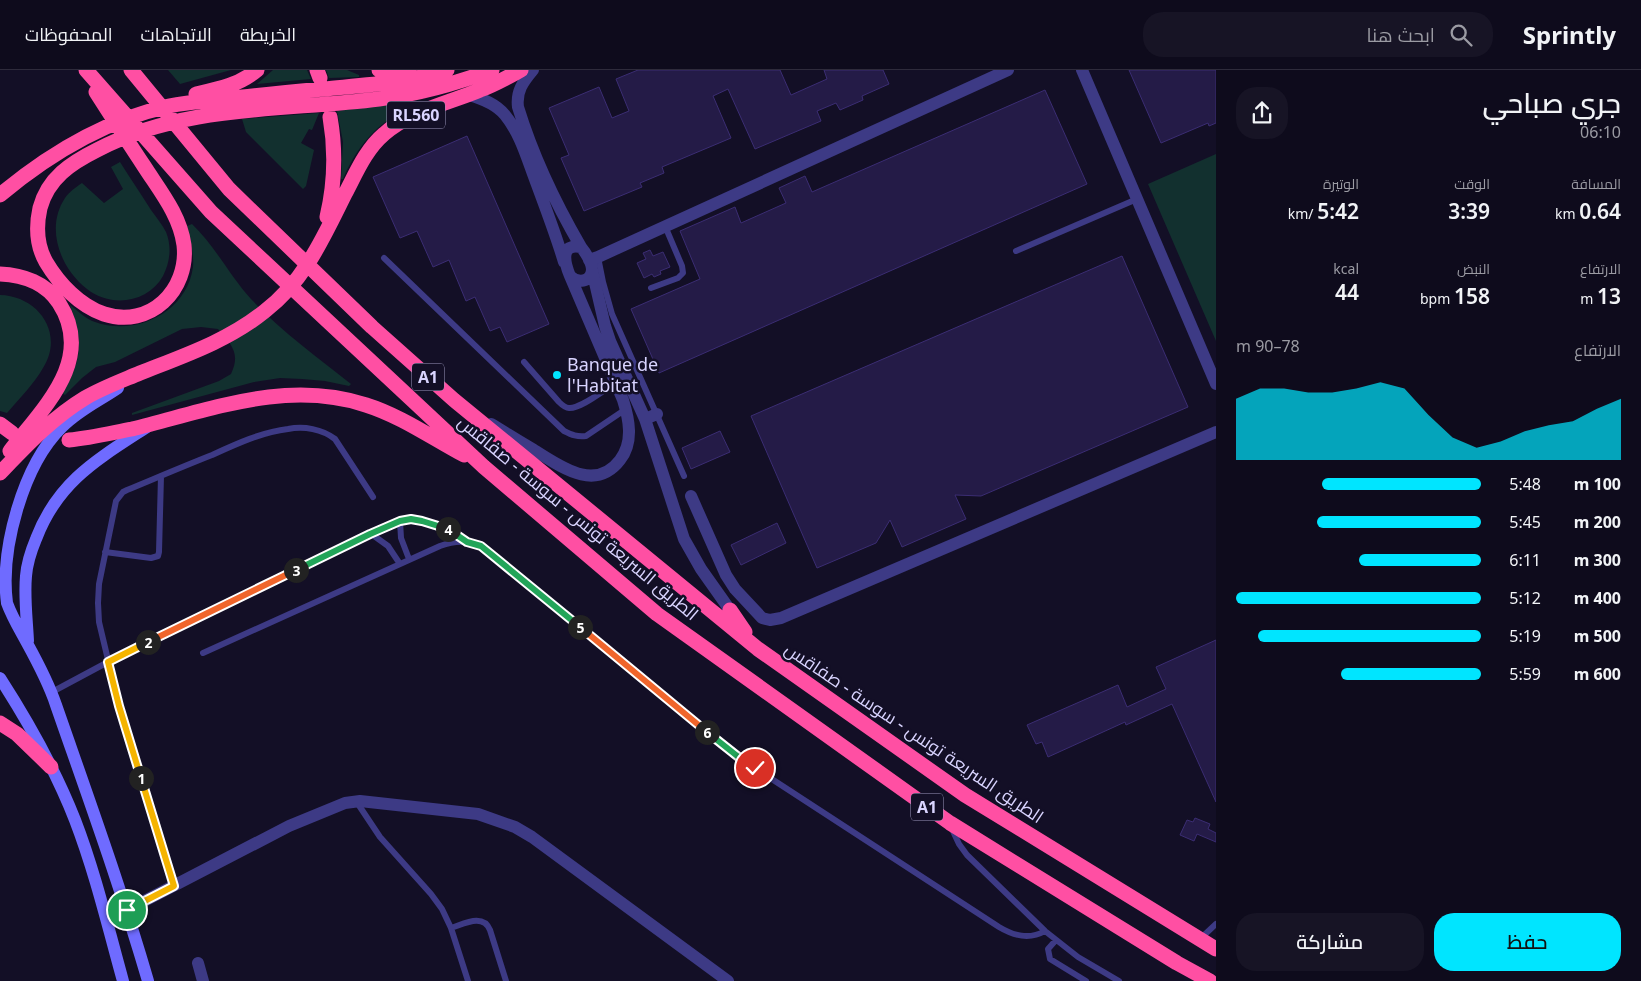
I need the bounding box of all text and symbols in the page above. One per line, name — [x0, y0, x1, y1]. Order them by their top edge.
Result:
search box — [1143, 12, 1493, 57]
text: Sprintly — [1523, 18, 1616, 51]
icon: search — [1447, 21, 1475, 49]
text: المحفوظات — [25, 22, 113, 46]
text: الاتجاهات — [141, 22, 212, 46]
text: الخريطة — [240, 22, 296, 46]
text: ابحث هنا — [1366, 22, 1435, 48]
text: جري صباحي — [1482, 83, 1621, 121]
button: share — [1236, 87, 1288, 139]
road number: RL560 — [387, 102, 445, 128]
text: 06:10 — [1580, 121, 1621, 143]
text: الوتيرة — [1323, 174, 1359, 193]
text: الوقت — [1454, 174, 1490, 193]
text: المسافة — [1571, 174, 1621, 193]
text: 5:42 — [1317, 197, 1359, 225]
text: 3:39 — [1448, 197, 1490, 225]
text: 0.64 — [1579, 197, 1621, 225]
text: /km — [1288, 204, 1317, 223]
text: km — [1555, 204, 1579, 223]
text: kcal — [1333, 259, 1359, 278]
text: النبض — [1457, 259, 1490, 278]
text: الارتفاع — [1580, 259, 1621, 278]
text: 44 — [1335, 278, 1359, 306]
text: 158 — [1454, 282, 1490, 310]
text: 13 — [1597, 282, 1621, 310]
text: bpm — [1420, 289, 1454, 308]
text: m — [1580, 289, 1597, 308]
text: 78–90 m — [1236, 335, 1300, 357]
text: الارتفاع — [1574, 339, 1621, 361]
place label: Banque de l'Habitat — [567, 352, 658, 397]
road number: A1 — [412, 364, 444, 390]
marker: Banque de l'Habitat — [551, 369, 563, 381]
street label: الطريق السريعة تونس - سوسة - صفاقس — [453, 409, 704, 626]
text: 5:48 — [1509, 473, 1541, 495]
text: 100 m — [1574, 473, 1621, 495]
text: 5:45 — [1509, 511, 1541, 533]
text: 200 m — [1574, 511, 1621, 533]
pin: 4 — [436, 516, 460, 542]
text: 4 — [444, 520, 453, 539]
text: 6:11 — [1509, 549, 1541, 571]
text: 300 m — [1574, 549, 1621, 571]
pin: 3 — [284, 558, 308, 582]
text: 3 — [292, 561, 301, 580]
text: 5:12 — [1509, 587, 1541, 609]
text: 400 m — [1574, 587, 1621, 609]
pin: 5 — [568, 614, 592, 640]
text: 5 — [576, 618, 585, 637]
text: 5:19 — [1509, 625, 1541, 647]
text: 500 m — [1574, 625, 1621, 647]
pin: 2 — [136, 630, 160, 654]
text: 2 — [144, 633, 153, 652]
street label: الطريق السريعة تونس - سوسة - صفاقس — [780, 636, 1049, 829]
text: 5:59 — [1509, 663, 1541, 685]
text: 600 m — [1574, 663, 1621, 685]
pin: 6 — [694, 720, 720, 744]
text: 6 — [703, 723, 712, 742]
pin — [734, 747, 776, 789]
icon: check — [741, 754, 769, 782]
pin: 1 — [128, 766, 154, 790]
text: 1 — [137, 769, 146, 788]
road number: A1 — [911, 794, 943, 820]
pin — [106, 889, 148, 931]
icon: arrive — [113, 896, 141, 924]
button: مشاركة — [1236, 913, 1424, 971]
button: حفظ — [1434, 913, 1621, 971]

